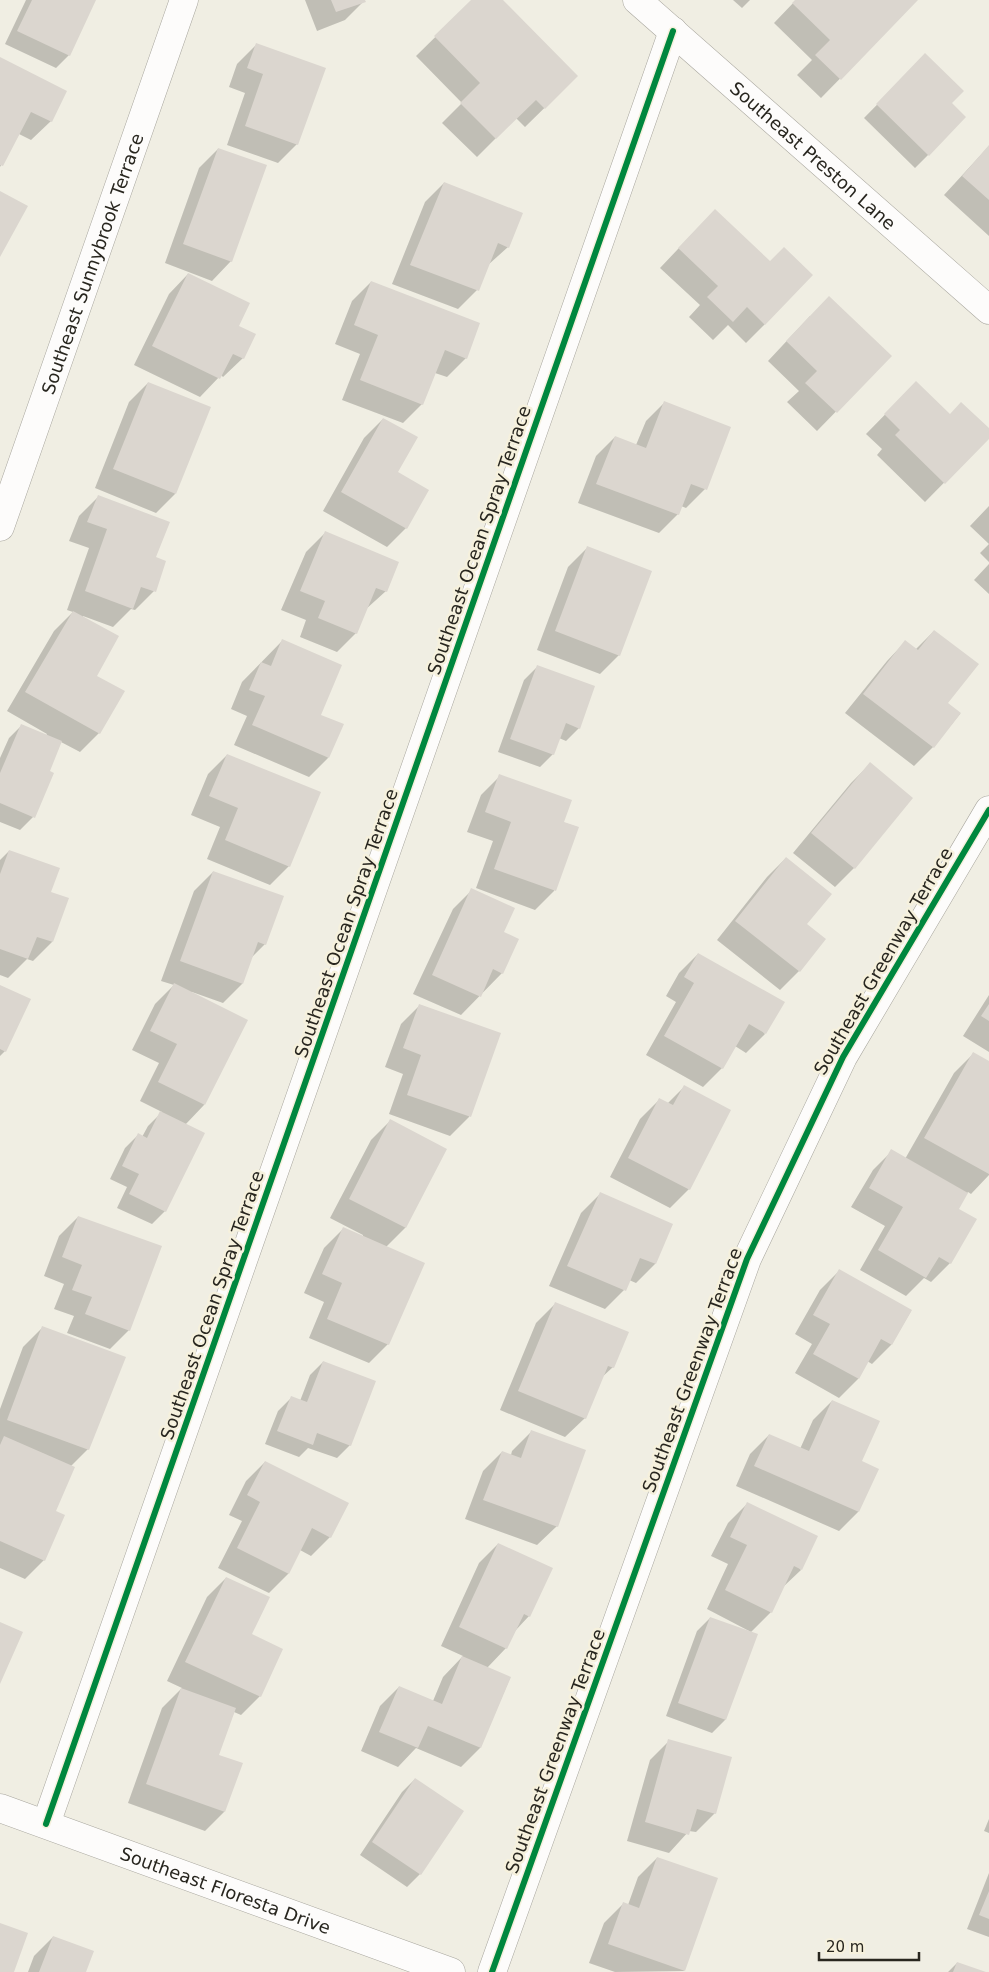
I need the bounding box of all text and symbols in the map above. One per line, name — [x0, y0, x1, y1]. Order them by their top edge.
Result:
street label: Southeast Preston Lane — [726, 77, 900, 234]
street label: Southeast Sunnybrook Terrace — [37, 130, 147, 397]
street label: Southeast Ocean Spray Terrace — [423, 403, 535, 677]
street label: Southeast Ocean Spray Terrace — [290, 786, 402, 1060]
street label: Southeast Greenway Terrace — [809, 844, 957, 1078]
street label: Southeast Ocean Spray Terrace — [156, 1168, 268, 1442]
street label: Southeast Greenway Terrace — [638, 1245, 746, 1495]
street label: Southeast Greenway Terrace — [501, 1626, 609, 1876]
street label: Southeast Floresta Drive — [117, 1842, 334, 1938]
scale bar — [819, 1930, 919, 1962]
text: 20 m — [826, 1938, 864, 1956]

